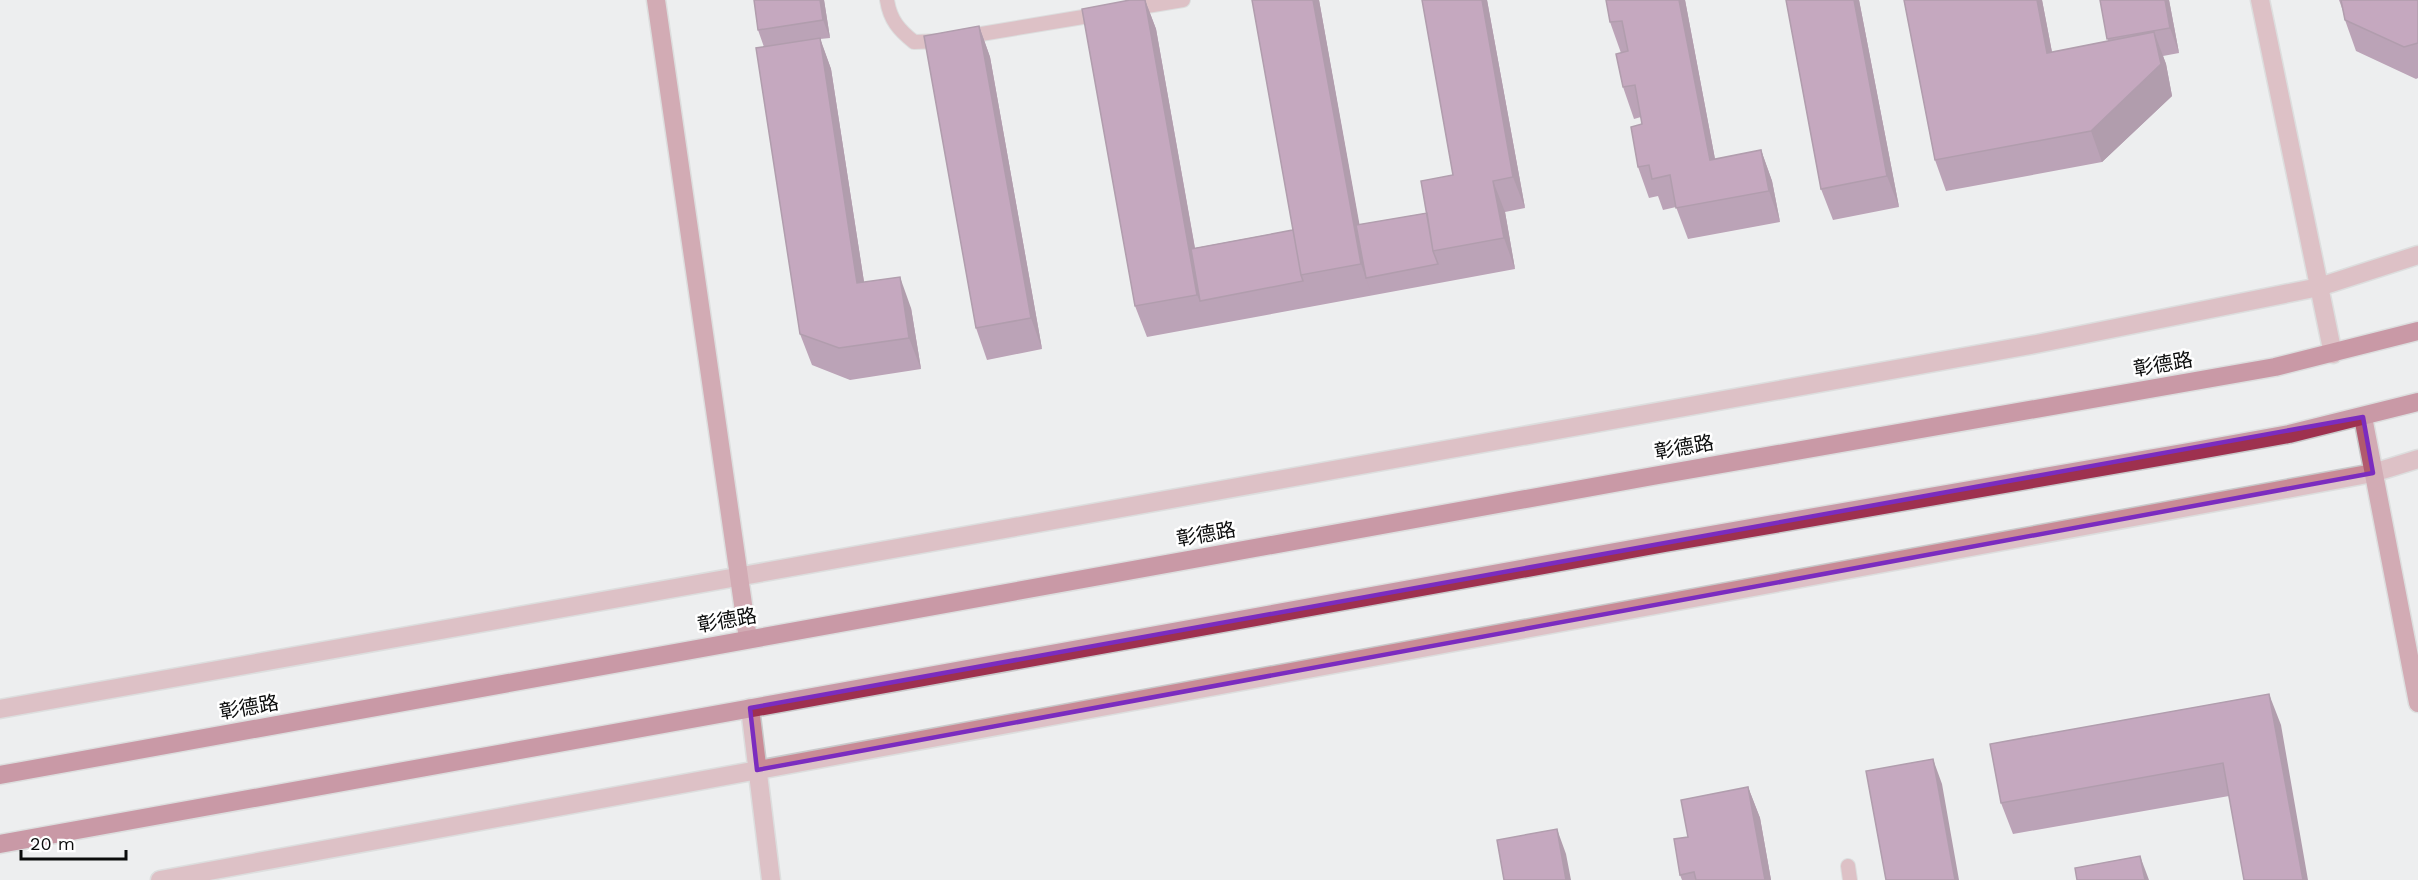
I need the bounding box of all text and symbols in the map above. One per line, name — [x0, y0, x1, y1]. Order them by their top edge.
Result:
street label: 彰德路 — [2131, 347, 2195, 381]
street label: 彰德路 — [1652, 430, 1716, 464]
street label: 彰德路 — [1174, 517, 1238, 551]
street label: 彰德路 — [695, 603, 759, 637]
street label: 彰德路 — [217, 690, 281, 724]
scale bar — [21, 823, 126, 861]
text: 20 m — [30, 833, 75, 854]

